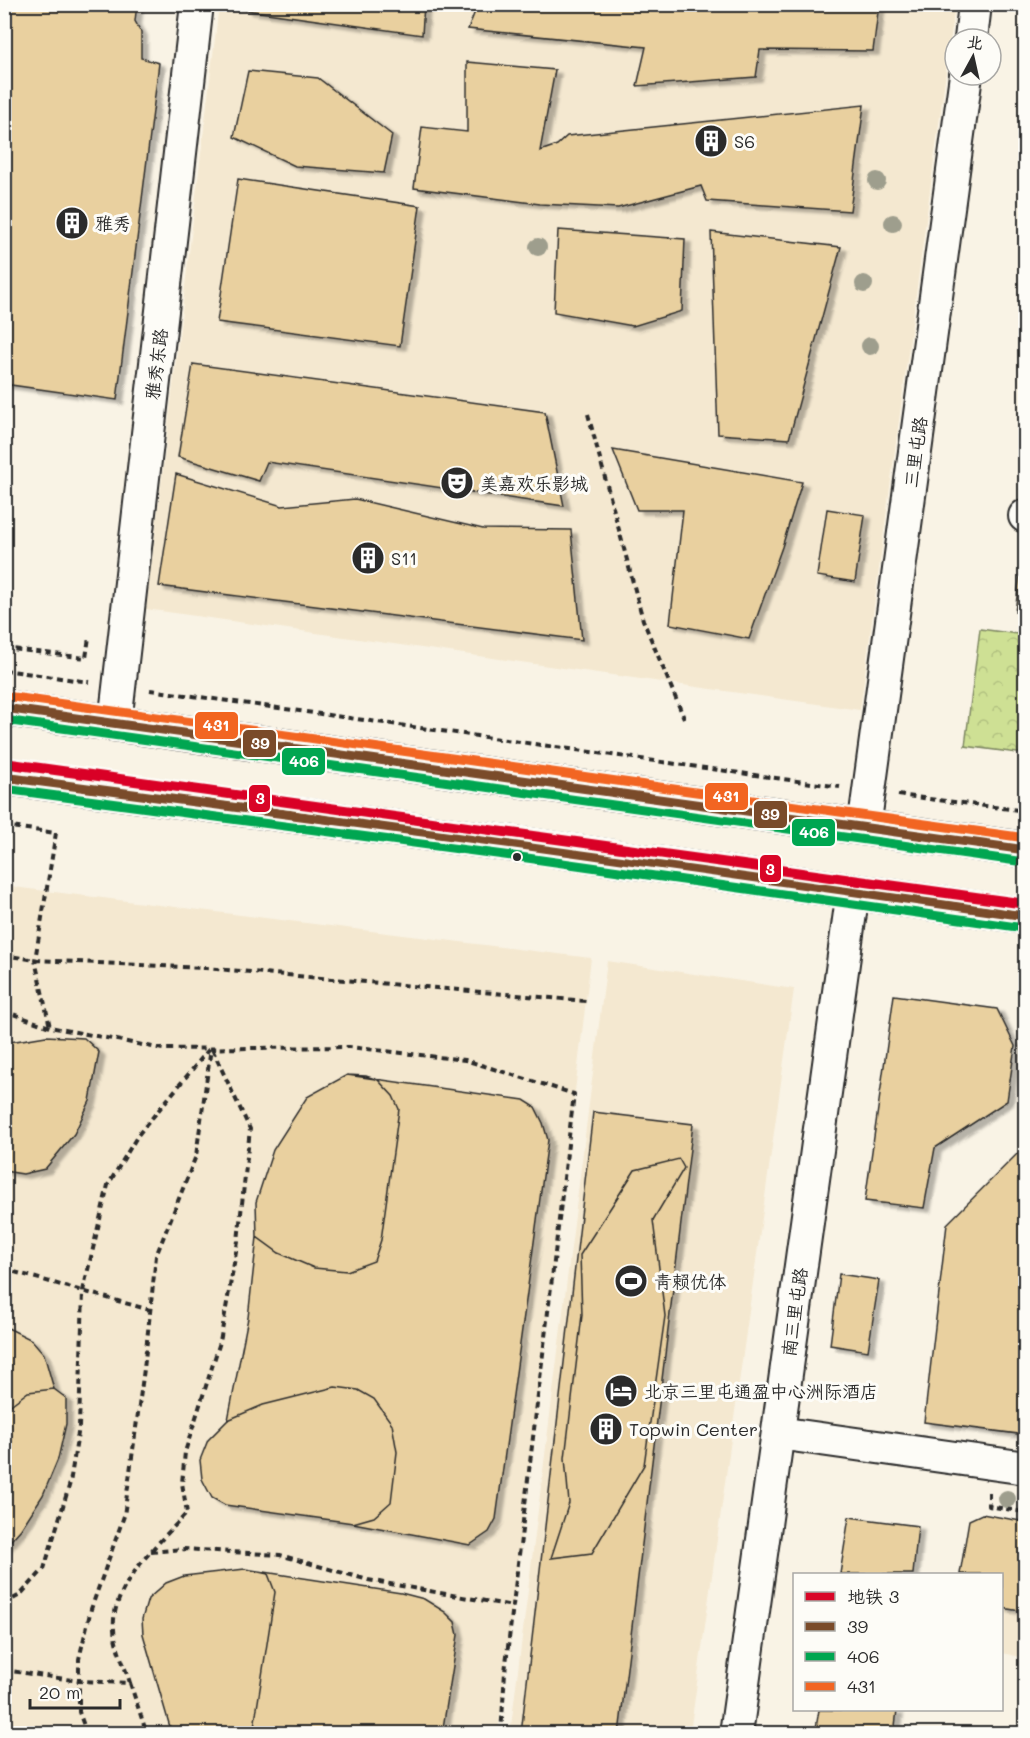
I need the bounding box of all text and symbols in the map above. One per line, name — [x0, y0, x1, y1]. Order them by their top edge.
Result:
north arrow — [943, 27, 1003, 87]
text: 北 — [966, 30, 985, 53]
building icon: S6 — [693, 123, 729, 159]
place label: S6 — [734, 129, 755, 153]
building icon: 雅秀 — [54, 205, 90, 241]
place label: 雅秀 — [95, 211, 131, 235]
street label: 雅秀东路 — [140, 327, 172, 401]
street label: 三里屯路 — [898, 415, 932, 489]
theatre icon: 美嘉欢乐影城 — [439, 465, 475, 501]
place label: 美嘉欢乐影城 — [480, 471, 588, 495]
building icon: S11 — [350, 540, 386, 576]
place label: S11 — [391, 546, 417, 570]
line badge: 431 — [194, 711, 239, 740]
text: 431 — [203, 714, 229, 735]
line badge: 39 — [242, 729, 277, 758]
text: 39 — [250, 732, 270, 753]
line badge: 406 — [281, 747, 326, 776]
text: 406 — [289, 750, 319, 771]
line badge: 431 — [704, 782, 749, 811]
line badge: 3 — [248, 784, 271, 813]
text: 431 — [713, 785, 739, 806]
text: 3 — [255, 787, 265, 808]
line badge: 39 — [753, 800, 788, 829]
text: 39 — [760, 803, 780, 824]
line badge: 406 — [791, 818, 836, 847]
text: 406 — [799, 821, 829, 842]
unlabelled marker — [511, 851, 523, 863]
line badge: 3 — [759, 854, 782, 883]
text: 3 — [765, 858, 775, 879]
sports icon: 青赖优体 — [613, 1263, 649, 1299]
street label: 南三里屯路 — [776, 1266, 812, 1358]
place label: 青赖优体 — [654, 1269, 726, 1293]
hotel icon: 北京三里屯通盈中心洲际酒店 — [603, 1373, 639, 1409]
place label: 北京三里屯通盈中心洲际酒店 — [644, 1379, 878, 1403]
building icon: Topwin Center — [588, 1411, 624, 1447]
place label: Topwin Center — [629, 1417, 758, 1441]
legend — [793, 1573, 1003, 1711]
text: 地铁 3 — [847, 1584, 899, 1608]
text: 39 — [847, 1614, 869, 1638]
text: 406 — [847, 1644, 880, 1668]
scale bar — [30, 1672, 120, 1710]
text: 431 — [847, 1674, 876, 1698]
text: 20 m — [39, 1680, 80, 1704]

